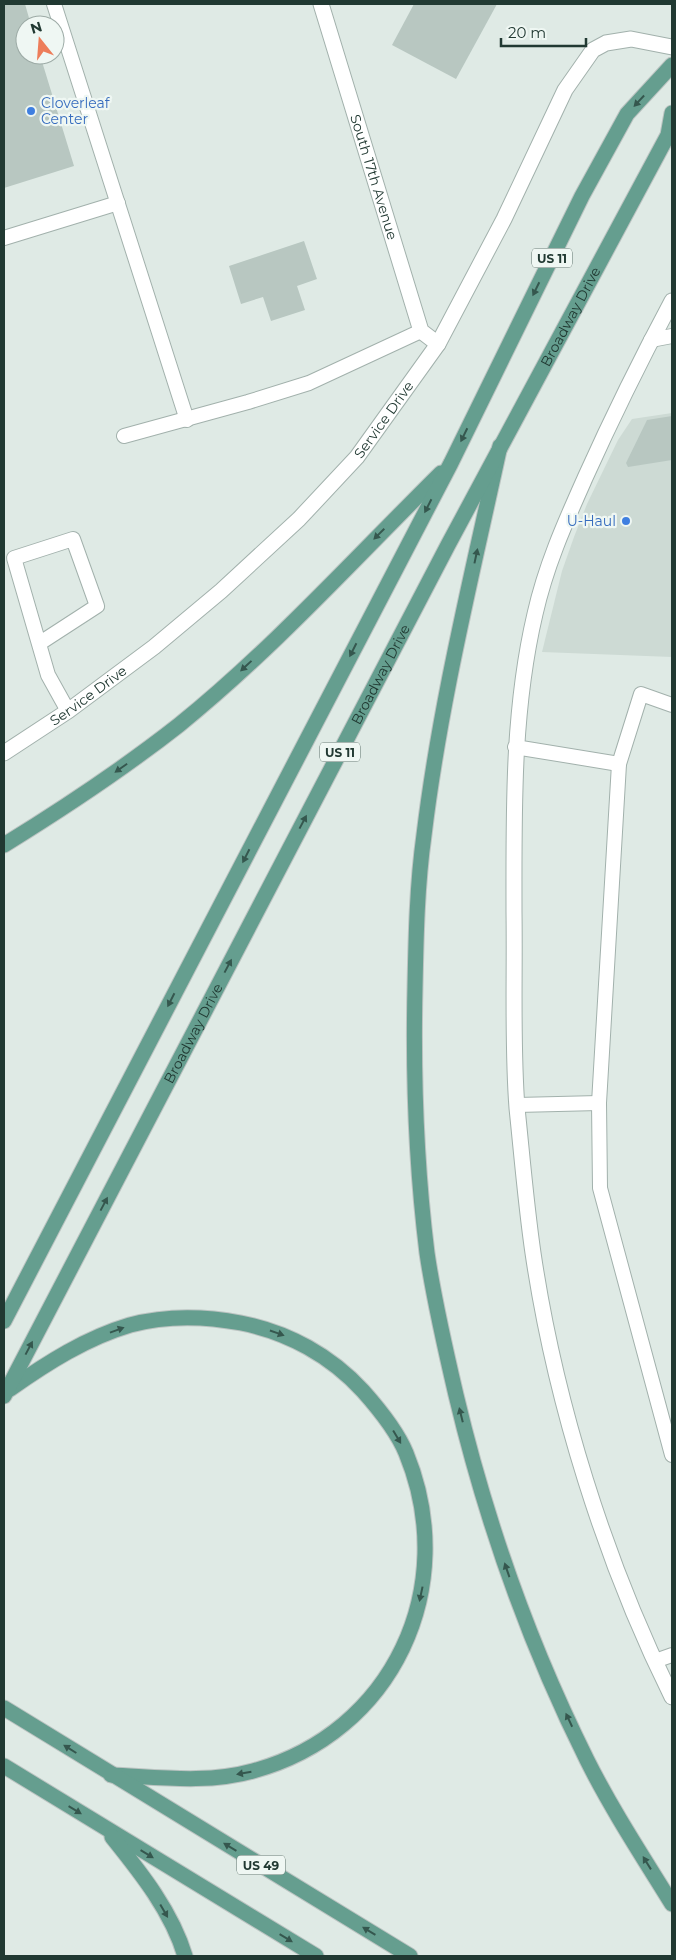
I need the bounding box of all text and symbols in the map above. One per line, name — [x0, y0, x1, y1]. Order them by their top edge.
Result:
north arrow — [15, 15, 65, 65]
scale bar — [501, 15, 586, 47]
text: N — [28, 17, 44, 38]
text: 20 m — [508, 23, 546, 42]
place label: Cloverleaf Center — [41, 94, 111, 128]
one-way arrow — [633, 95, 645, 107]
marker: Cloverleaf Center — [25, 105, 37, 117]
street label: South 17th Avenue — [346, 112, 402, 242]
road number: US 11 — [532, 248, 572, 268]
street label: Broadway Drive — [536, 264, 605, 370]
one-way arrow — [532, 282, 540, 296]
street label: Service Drive — [350, 378, 418, 462]
one-way arrow — [460, 428, 468, 442]
one-way arrow — [424, 499, 432, 513]
place label: U-Haul — [567, 512, 616, 530]
marker: U-Haul — [620, 515, 632, 527]
one-way arrow — [373, 528, 385, 540]
one-way arrow — [472, 548, 480, 563]
street label: Broadway Drive — [347, 621, 414, 727]
one-way arrow — [349, 643, 357, 657]
one-way arrow — [240, 660, 253, 671]
street label: Service Drive — [46, 661, 130, 730]
road number: US 11 — [320, 742, 360, 762]
one-way arrow — [114, 763, 127, 773]
one-way arrow — [299, 815, 307, 830]
one-way arrow — [242, 849, 250, 863]
one-way arrow — [224, 959, 232, 974]
street label: Broadway Drive — [160, 980, 227, 1087]
one-way arrow — [167, 993, 175, 1008]
one-way arrow — [100, 1196, 108, 1211]
one-way arrow — [110, 1326, 125, 1333]
one-way arrow — [269, 1329, 284, 1337]
one-way arrow — [25, 1340, 33, 1355]
one-way arrow — [457, 1407, 465, 1422]
one-way arrow — [392, 1430, 401, 1443]
one-way arrow — [503, 1562, 511, 1577]
one-way arrow — [416, 1586, 424, 1602]
one-way arrow — [564, 1713, 573, 1728]
one-way arrow — [63, 1744, 76, 1754]
one-way arrow — [236, 1769, 252, 1777]
one-way arrow — [69, 1805, 82, 1814]
one-way arrow — [223, 1842, 236, 1851]
one-way arrow — [140, 1849, 153, 1858]
road number: US 49 — [237, 1856, 285, 1874]
one-way arrow — [642, 1856, 651, 1869]
one-way arrow — [159, 1904, 168, 1917]
one-way arrow — [362, 1926, 375, 1936]
one-way arrow — [279, 1933, 292, 1943]

